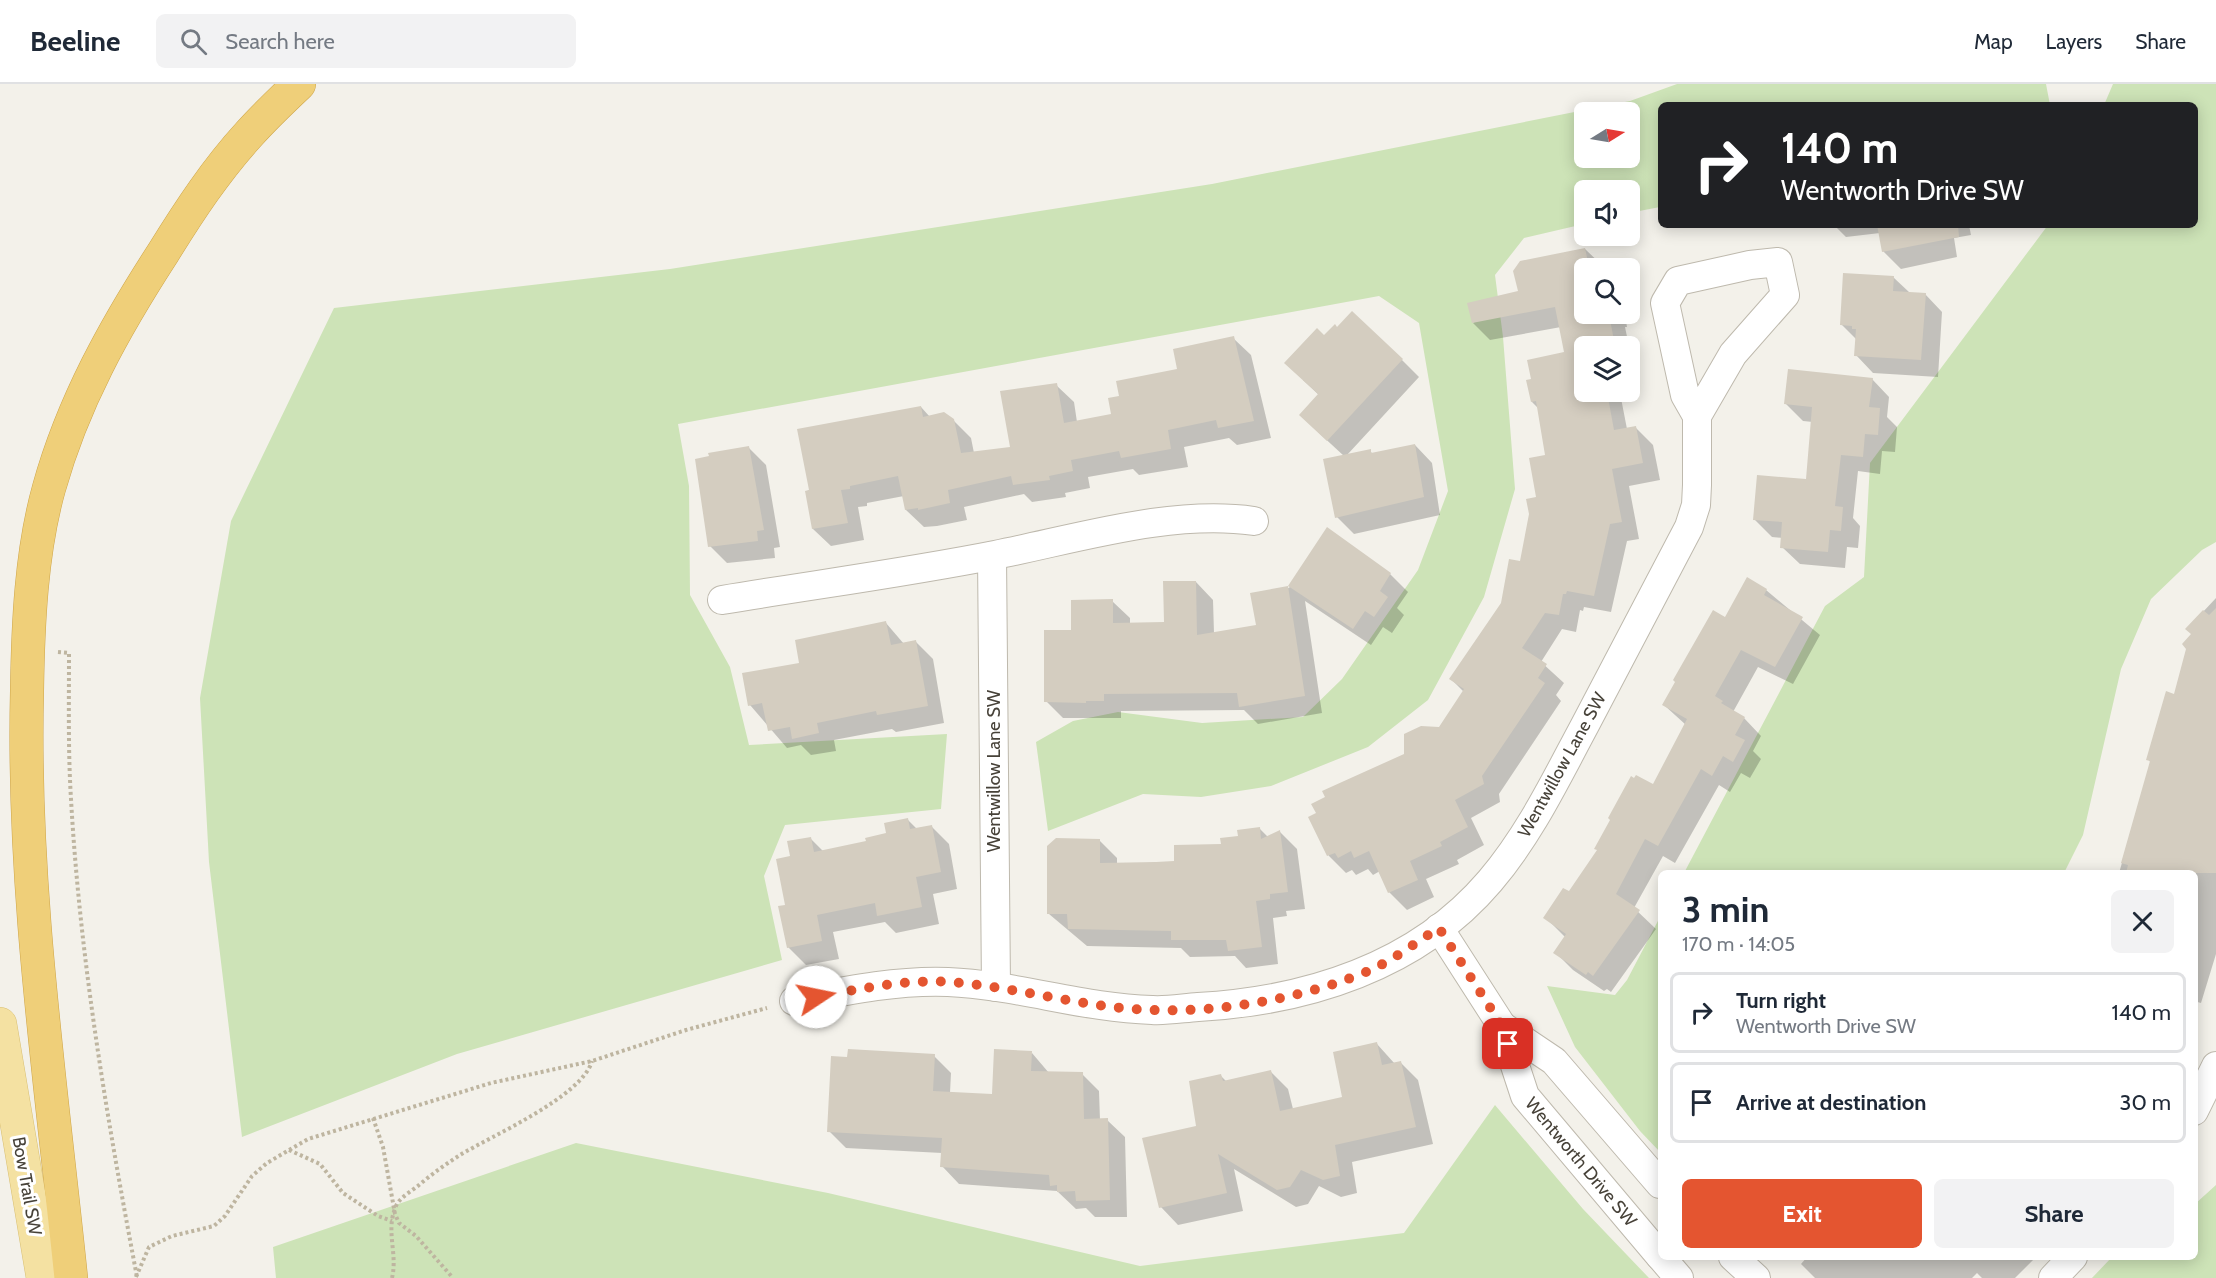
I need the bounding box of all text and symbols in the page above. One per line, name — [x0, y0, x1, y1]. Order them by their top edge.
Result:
search box — [156, 14, 576, 68]
text: Beeline — [30, 24, 120, 58]
icon: search — [177, 25, 210, 58]
text: Search here — [225, 28, 335, 55]
text: Map — [1974, 29, 2013, 54]
text: Layers — [2046, 29, 2102, 54]
text: Share — [2135, 29, 2186, 54]
north arrow — [1574, 102, 1640, 168]
map controls — [1574, 102, 1640, 402]
text: 140 m — [1781, 122, 1898, 174]
icon: right — [1682, 126, 1760, 204]
text: Wentworth Drive SW — [1781, 174, 2024, 207]
button: sound — [1574, 180, 1640, 246]
button: search — [1574, 258, 1640, 324]
button: layers — [1574, 336, 1640, 402]
street label: Wentwillow Lane SW — [1513, 689, 1611, 841]
street label: Wentwillow Lane SW — [983, 690, 1005, 852]
text: 3 min — [1682, 887, 1769, 931]
button: close — [2111, 890, 2174, 953]
text: 170 m · 14:05 — [1682, 932, 1795, 956]
position arrow — [784, 965, 848, 1029]
text: Turn right — [1736, 987, 1826, 1014]
icon: right — [1685, 996, 1718, 1029]
text: 140 m — [2112, 999, 2171, 1026]
text: Wentworth Drive SW — [1736, 1014, 1916, 1038]
pin — [1482, 1018, 1533, 1069]
icon: arrive — [1491, 1027, 1524, 1060]
icon: arrive — [1685, 1086, 1718, 1119]
text: Arrive at destination — [1736, 1089, 1926, 1116]
text: 30 m — [2119, 1089, 2171, 1116]
street label: Wentworth Drive SW — [1521, 1093, 1641, 1231]
street label: Bow Trail SW — [8, 1135, 46, 1237]
button: Exit — [1682, 1179, 1922, 1248]
button: Share — [1934, 1179, 2174, 1248]

